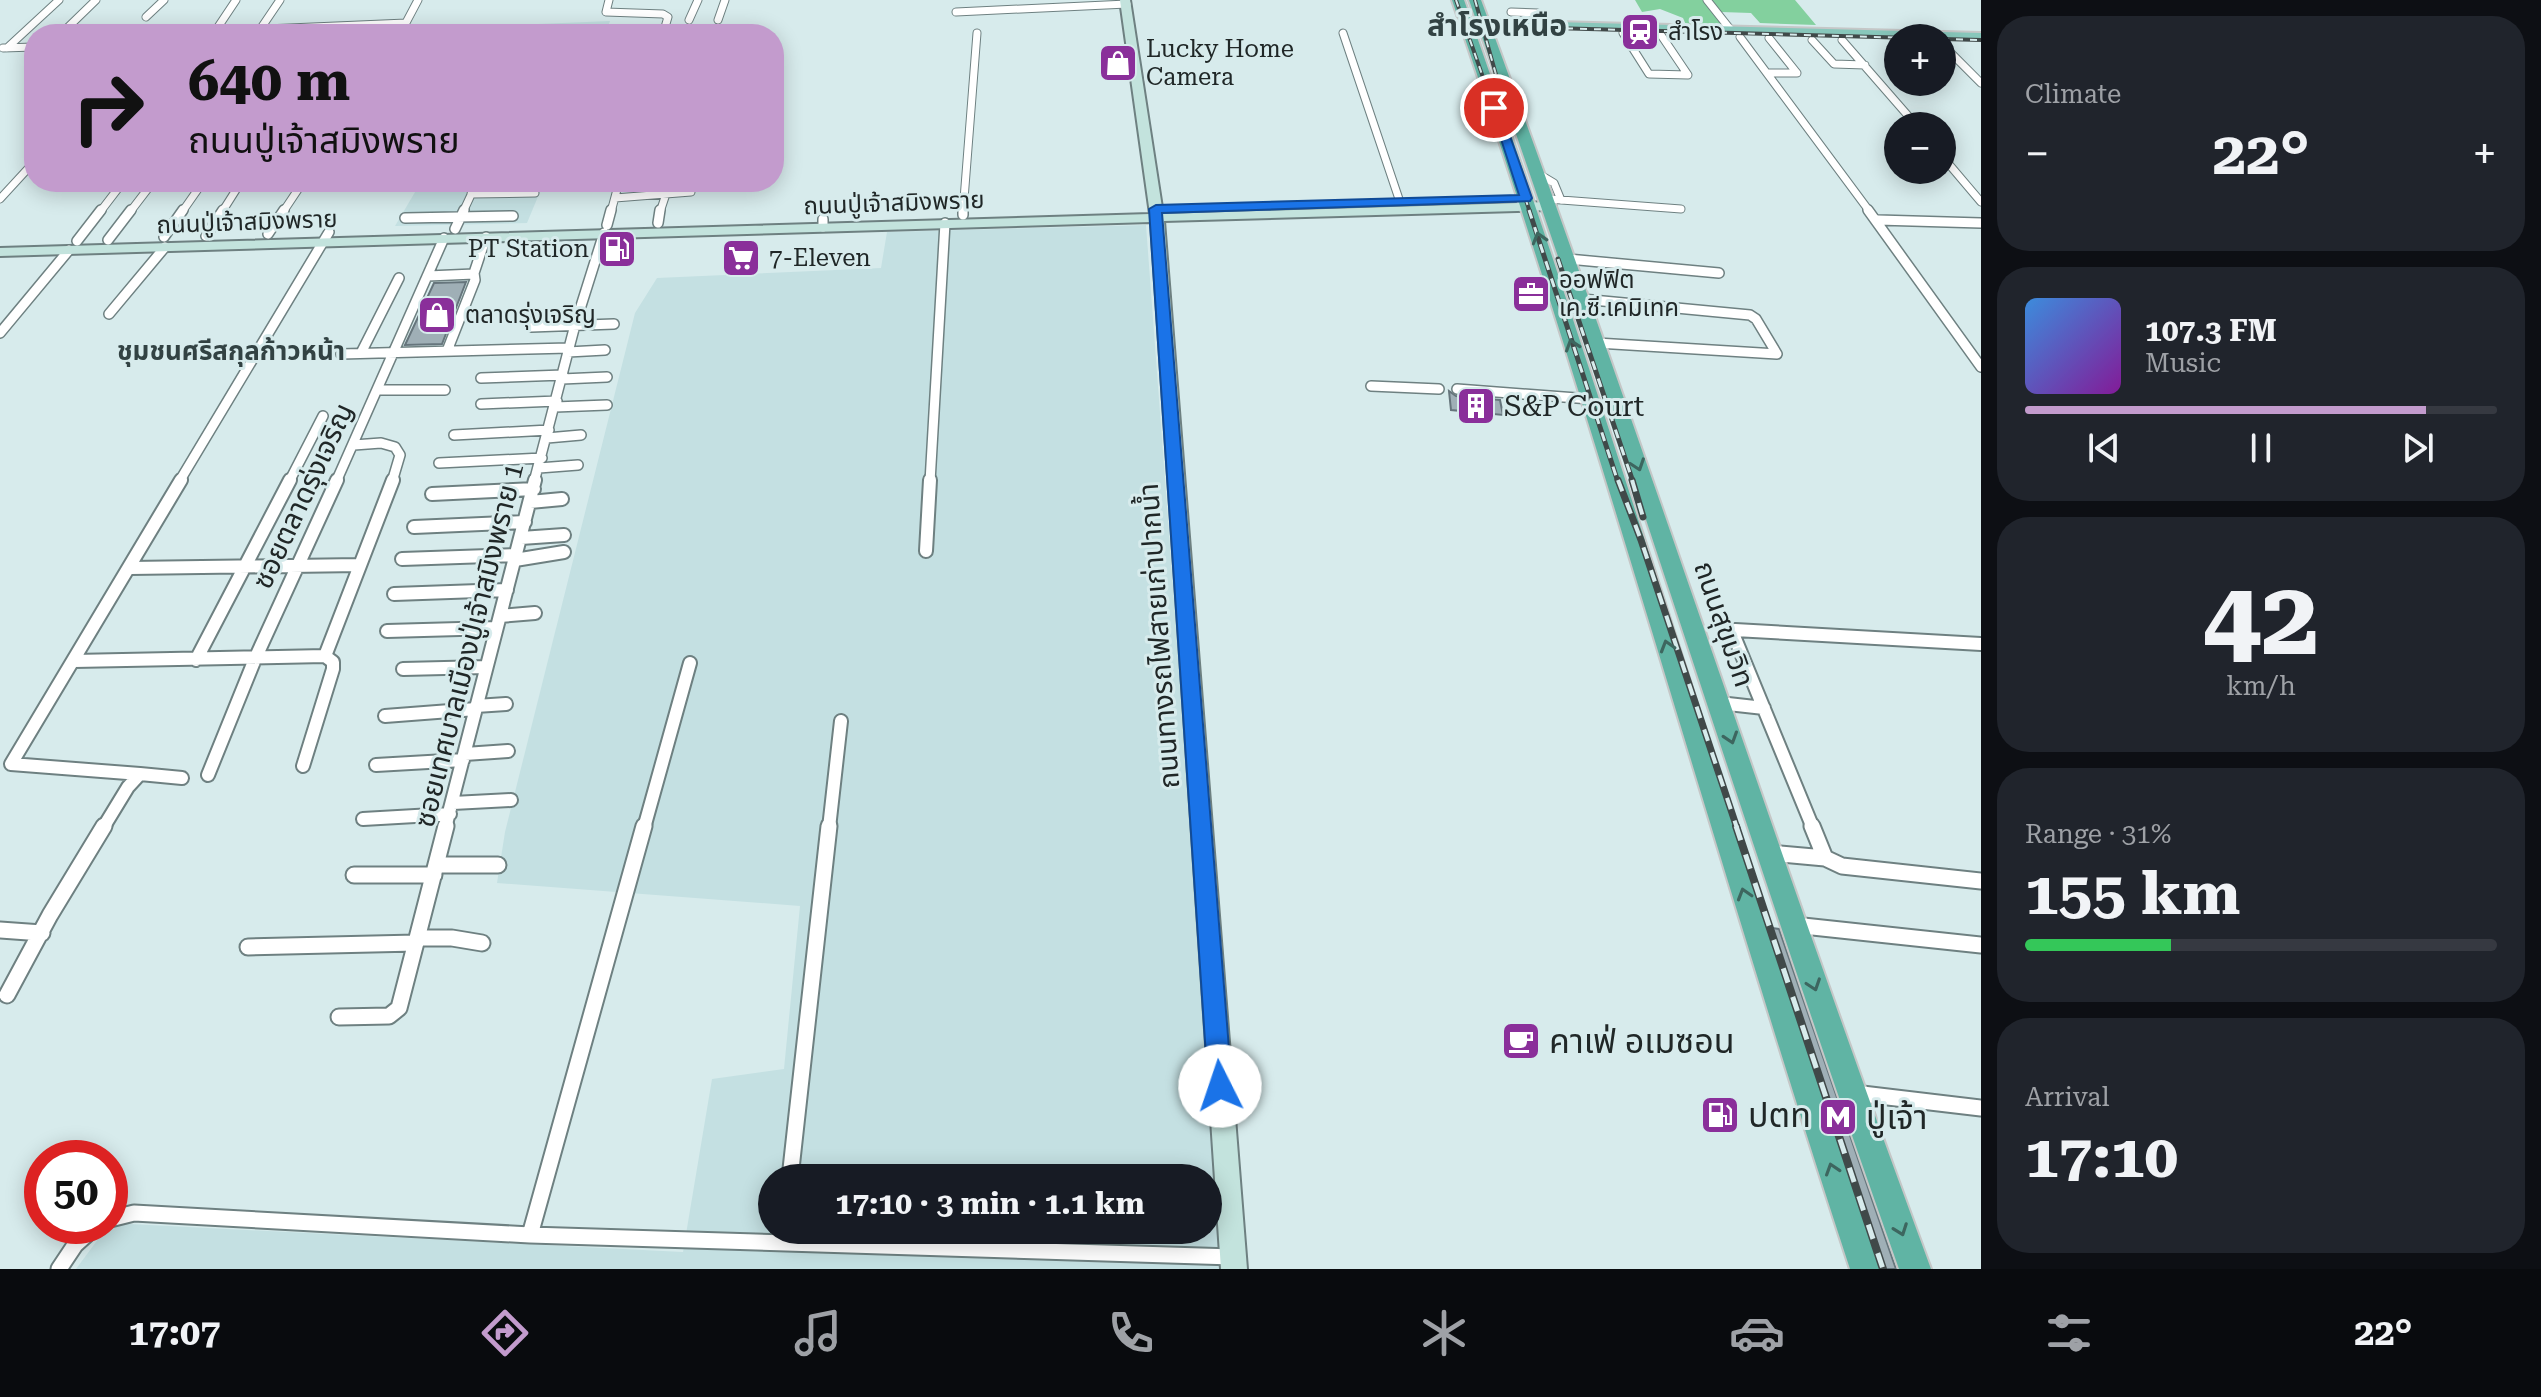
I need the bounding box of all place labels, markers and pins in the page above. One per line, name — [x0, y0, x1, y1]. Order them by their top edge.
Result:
station icon: สำโรง — [1619, 11, 1661, 53]
place label: สำโรง — [1668, 18, 1723, 46]
place label: Lucky Home Camera — [1146, 35, 1294, 91]
shop icon: Lucky Home Camera — [1097, 42, 1139, 84]
pin — [1460, 74, 1528, 142]
fuel station icon: PT Station — [596, 228, 638, 270]
place label: PT Station — [468, 235, 589, 263]
supermarket icon: 7-Eleven — [720, 237, 762, 279]
place label: 7-Eleven — [769, 244, 871, 272]
place label: ออฟฟิต เค.ซี.เคมิเทค — [1559, 266, 1679, 322]
office icon: ออฟฟิต เค.ซี.เคมิเทค — [1510, 273, 1552, 315]
shop icon: ตลาดรุ่งเจริญ — [416, 294, 458, 336]
place label: ตลาดรุ่งเจริญ — [465, 301, 596, 330]
building icon: S&P Court — [1455, 385, 1497, 427]
place label: S&P Court — [1504, 390, 1644, 423]
cafe icon: คาเฟ่ อเมซอน — [1500, 1020, 1542, 1062]
place label: คาเฟ่ อเมซอน — [1549, 1021, 1735, 1061]
fuel station icon: ปตท — [1699, 1094, 1741, 1136]
place label: ปตท — [1748, 1095, 1811, 1135]
metro station icon: ปู่เจ้า — [1817, 1096, 1859, 1138]
place label: ปู่เจ้า — [1866, 1097, 1928, 1138]

